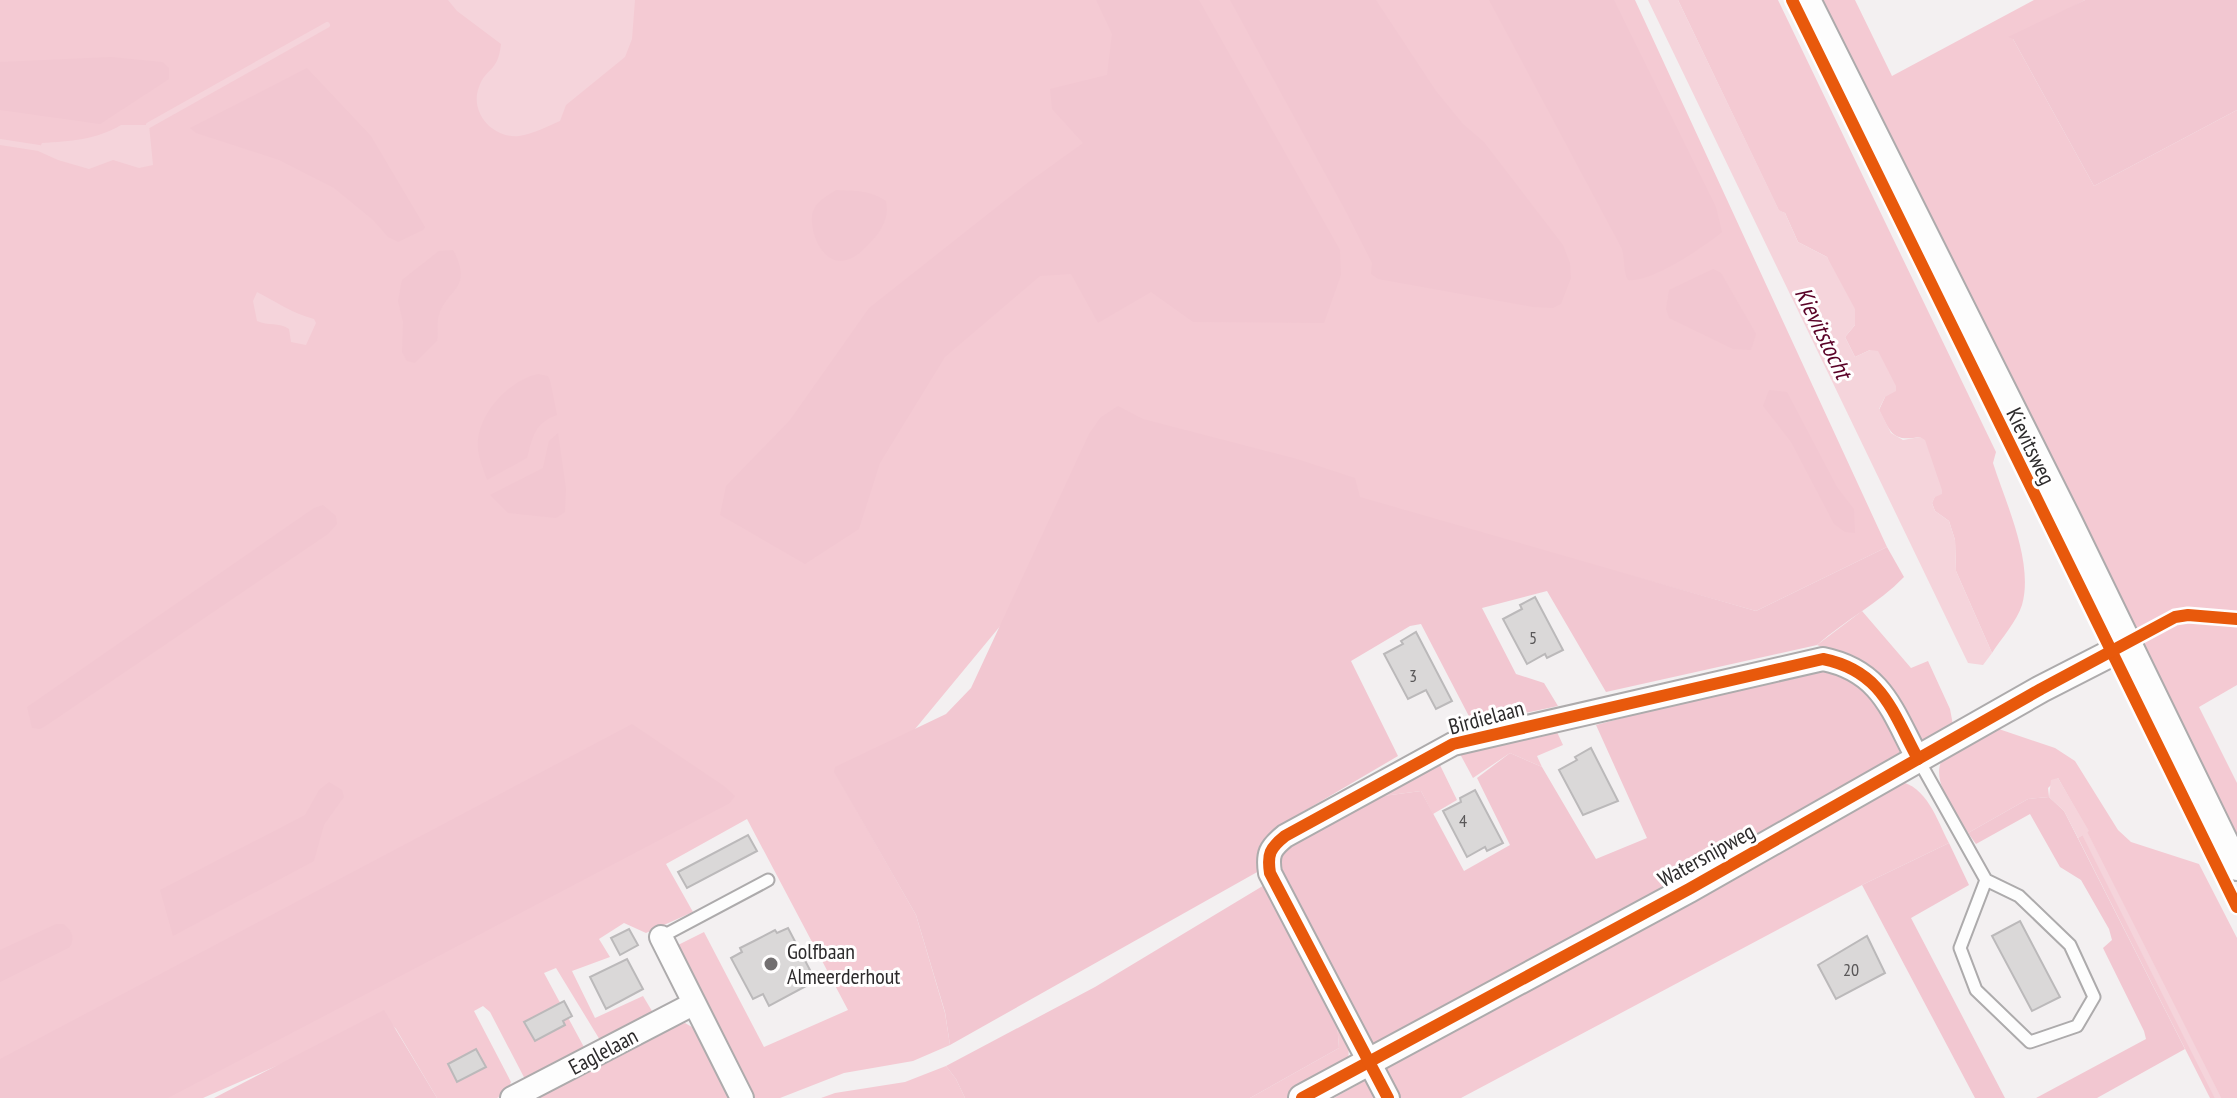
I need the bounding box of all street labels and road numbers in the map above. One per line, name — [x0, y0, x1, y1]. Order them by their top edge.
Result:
street label: Kievitsweg — [2000, 403, 2062, 489]
street label: Birdielaan — [1445, 694, 1527, 740]
street label: Watersnipweg — [1653, 817, 1759, 893]
street label: Eaglelaan — [564, 1021, 642, 1081]

